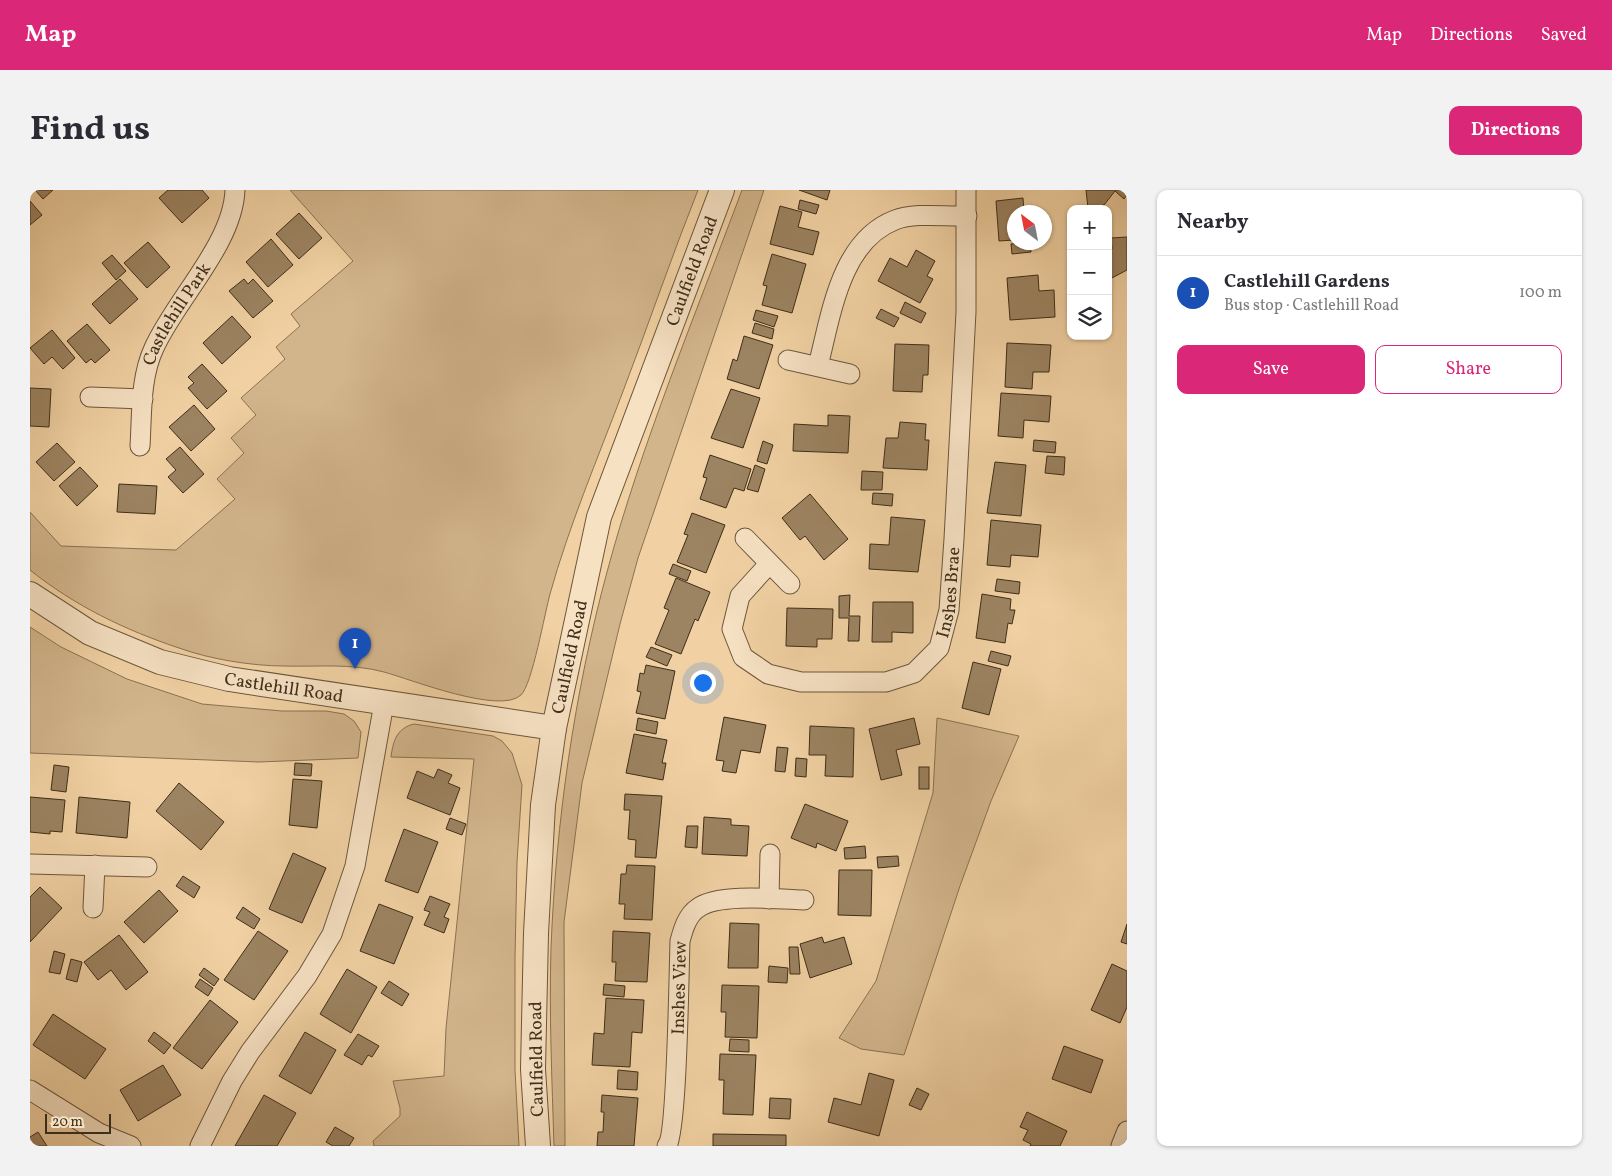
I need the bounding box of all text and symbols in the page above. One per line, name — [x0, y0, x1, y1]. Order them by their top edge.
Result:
text: Map — [25, 18, 76, 52]
text: Map — [1366, 23, 1402, 48]
text: Directions — [1430, 23, 1513, 48]
text: Saved — [1541, 23, 1587, 48]
text: Find us — [30, 106, 150, 154]
button: Directions — [1449, 106, 1582, 155]
north arrow — [1007, 205, 1052, 250]
map controls — [1067, 205, 1112, 340]
button: + — [1067, 205, 1112, 250]
text: Nearby — [1177, 208, 1248, 237]
street label: Caulfield Road — [661, 213, 725, 330]
button: − — [1067, 250, 1112, 295]
street label: Castlehill Park — [137, 258, 218, 369]
text: Castlehill Gardens — [1224, 269, 1390, 295]
text: 1 — [1190, 282, 1196, 304]
text: 100 m — [1519, 282, 1562, 304]
button: layers — [1067, 295, 1112, 340]
text: Bus stop · Castlehill Road — [1224, 295, 1399, 317]
button: Save — [1177, 345, 1365, 394]
button: Share — [1375, 345, 1562, 394]
street label: Inshes Brae — [931, 546, 967, 641]
street label: Caulfield Road — [546, 598, 595, 716]
pin: 1 — [339, 628, 371, 669]
street label: Castlehill Road — [223, 667, 345, 710]
your location — [690, 670, 716, 696]
street label: Inshes View — [666, 940, 694, 1035]
street label: Caulfield Road — [524, 1001, 551, 1117]
scale bar — [45, 1111, 111, 1134]
text: 20 m — [52, 1113, 83, 1132]

